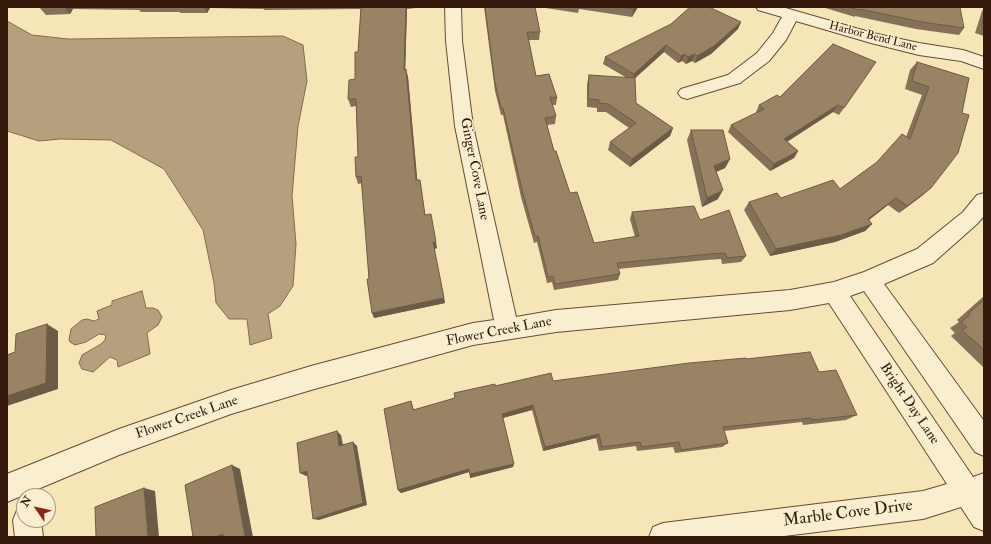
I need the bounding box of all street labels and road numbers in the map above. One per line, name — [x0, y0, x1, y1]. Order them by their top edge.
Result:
street label: Harbor Bend Lane — [828, 19, 918, 55]
street label: Ginger Cove Lane — [456, 116, 492, 222]
street label: Flower Creek Lane — [445, 314, 553, 350]
street label: Bright Day Lane — [876, 360, 942, 448]
street label: Flower Creek Lane — [134, 393, 240, 443]
street label: Marble Cove Drive — [782, 496, 914, 532]

